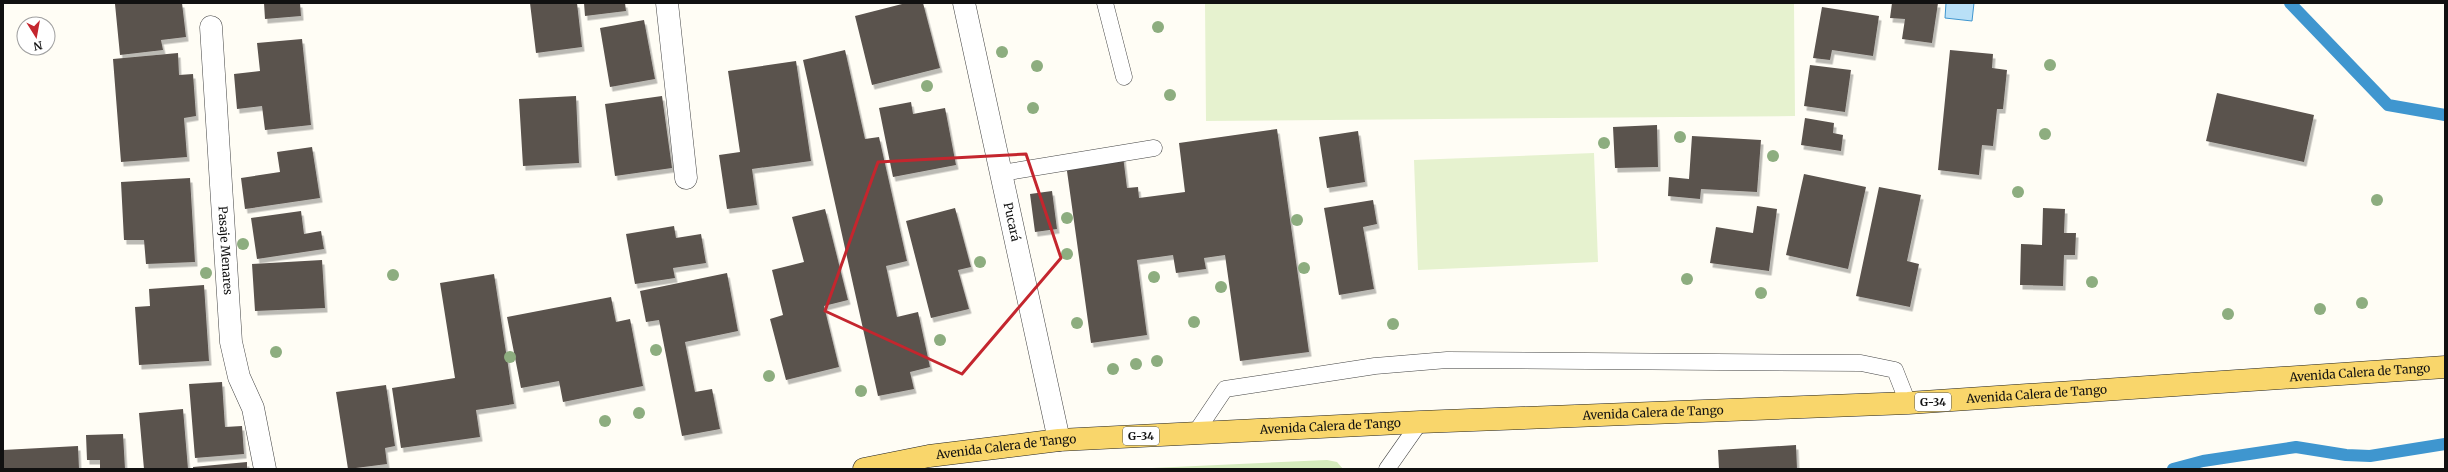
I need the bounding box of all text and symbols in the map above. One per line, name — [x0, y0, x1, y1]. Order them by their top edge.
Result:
north arrow — [16, 16, 56, 56]
text: N — [32, 38, 44, 54]
street label: Pucará — [1001, 201, 1024, 243]
street label: Pasaje Menares — [215, 206, 236, 296]
street label: Avenida Calera de Tango — [2288, 360, 2431, 384]
street label: Avenida Calera de Tango — [1965, 382, 2108, 406]
road number: G-34 — [1915, 393, 1951, 411]
street label: Avenida Calera de Tango — [1581, 402, 1724, 423]
street label: Avenida Calera de Tango — [1258, 415, 1401, 437]
road number: G-34 — [1123, 427, 1159, 445]
street label: Avenida Calera de Tango — [934, 431, 1077, 462]

